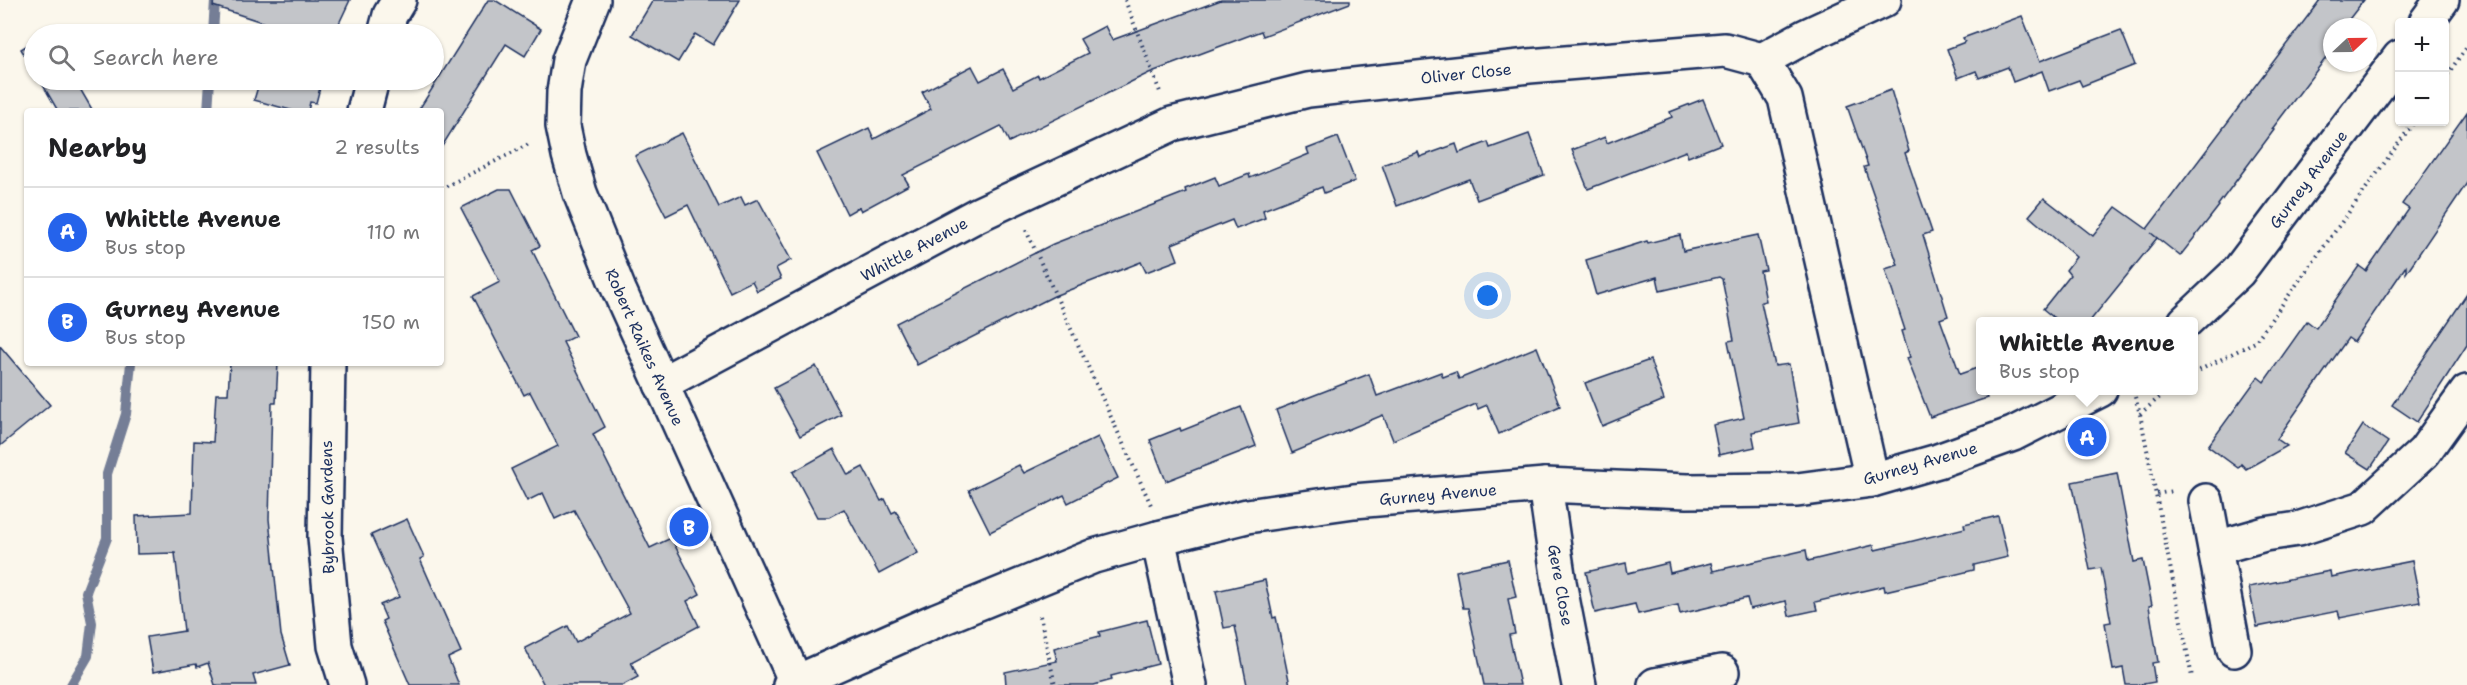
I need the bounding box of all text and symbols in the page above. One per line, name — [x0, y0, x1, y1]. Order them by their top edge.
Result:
north arrow — [2323, 18, 2377, 72]
map controls — [2395, 18, 2449, 126]
button: + — [2395, 18, 2449, 72]
search box — [24, 24, 444, 90]
icon: search — [45, 41, 78, 74]
text: Search here — [93, 43, 219, 72]
street label: Oliver Close — [1419, 58, 1513, 89]
button: − — [2395, 72, 2449, 126]
street label: Gurney Avenue — [2265, 126, 2352, 233]
text: Nearby — [48, 130, 147, 165]
text: 2 results — [334, 134, 420, 160]
text: Whittle Avenue — [105, 205, 281, 234]
street label: Whittle Avenue — [857, 212, 971, 286]
text: A — [60, 219, 75, 245]
text: 110 m — [366, 219, 420, 245]
text: Bus stop — [105, 234, 186, 260]
street label: Robert Raikes Avenue — [600, 265, 689, 429]
your location — [1473, 281, 1502, 310]
text: Gurney Avenue — [105, 295, 280, 324]
text: B — [61, 309, 74, 335]
text: 150 m — [362, 309, 420, 335]
popup — [1976, 317, 2198, 395]
text: Bus stop — [105, 324, 186, 350]
text: Whittle Avenue — [1999, 329, 2175, 358]
text: Bus stop — [1999, 358, 2080, 384]
pin: A — [2068, 414, 2106, 460]
street label: Gurney Avenue — [1861, 437, 1980, 490]
street label: Bybrook Gardens — [316, 440, 339, 574]
street label: Gurney Avenue — [1378, 479, 1498, 510]
pin: B — [670, 504, 708, 550]
street label: Gere Close — [1543, 543, 1578, 628]

